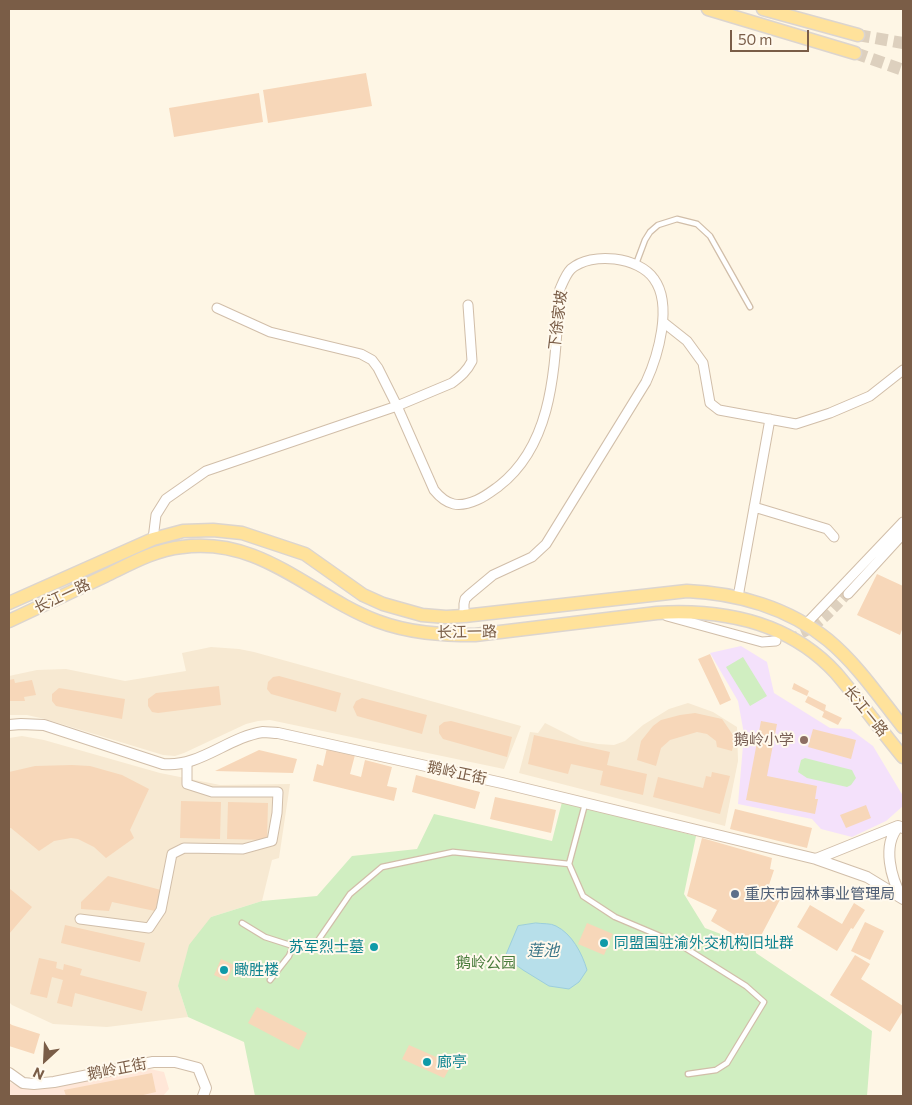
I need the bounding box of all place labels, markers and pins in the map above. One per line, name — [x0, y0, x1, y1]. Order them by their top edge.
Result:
place label: 鹅岭小学 — [734, 731, 794, 749]
marker: 鹅岭小学 — [798, 734, 810, 746]
place label: 重庆市园林事业管理局 — [745, 885, 895, 903]
marker: 重庆市园林事业管理局 — [729, 888, 741, 900]
place label: 同盟国驻渝外交机构旧址群 — [614, 934, 794, 952]
marker: 同盟国驻渝外交机构旧址群 — [598, 937, 610, 949]
place label: 苏军烈士墓 — [289, 938, 364, 956]
marker: 苏军烈士墓 — [368, 941, 380, 953]
place label: 瞰胜楼 — [234, 961, 279, 979]
marker: 瞰胜楼 — [218, 964, 230, 976]
place label: 廊亭 — [437, 1053, 467, 1071]
marker: 廊亭 — [421, 1056, 433, 1068]

